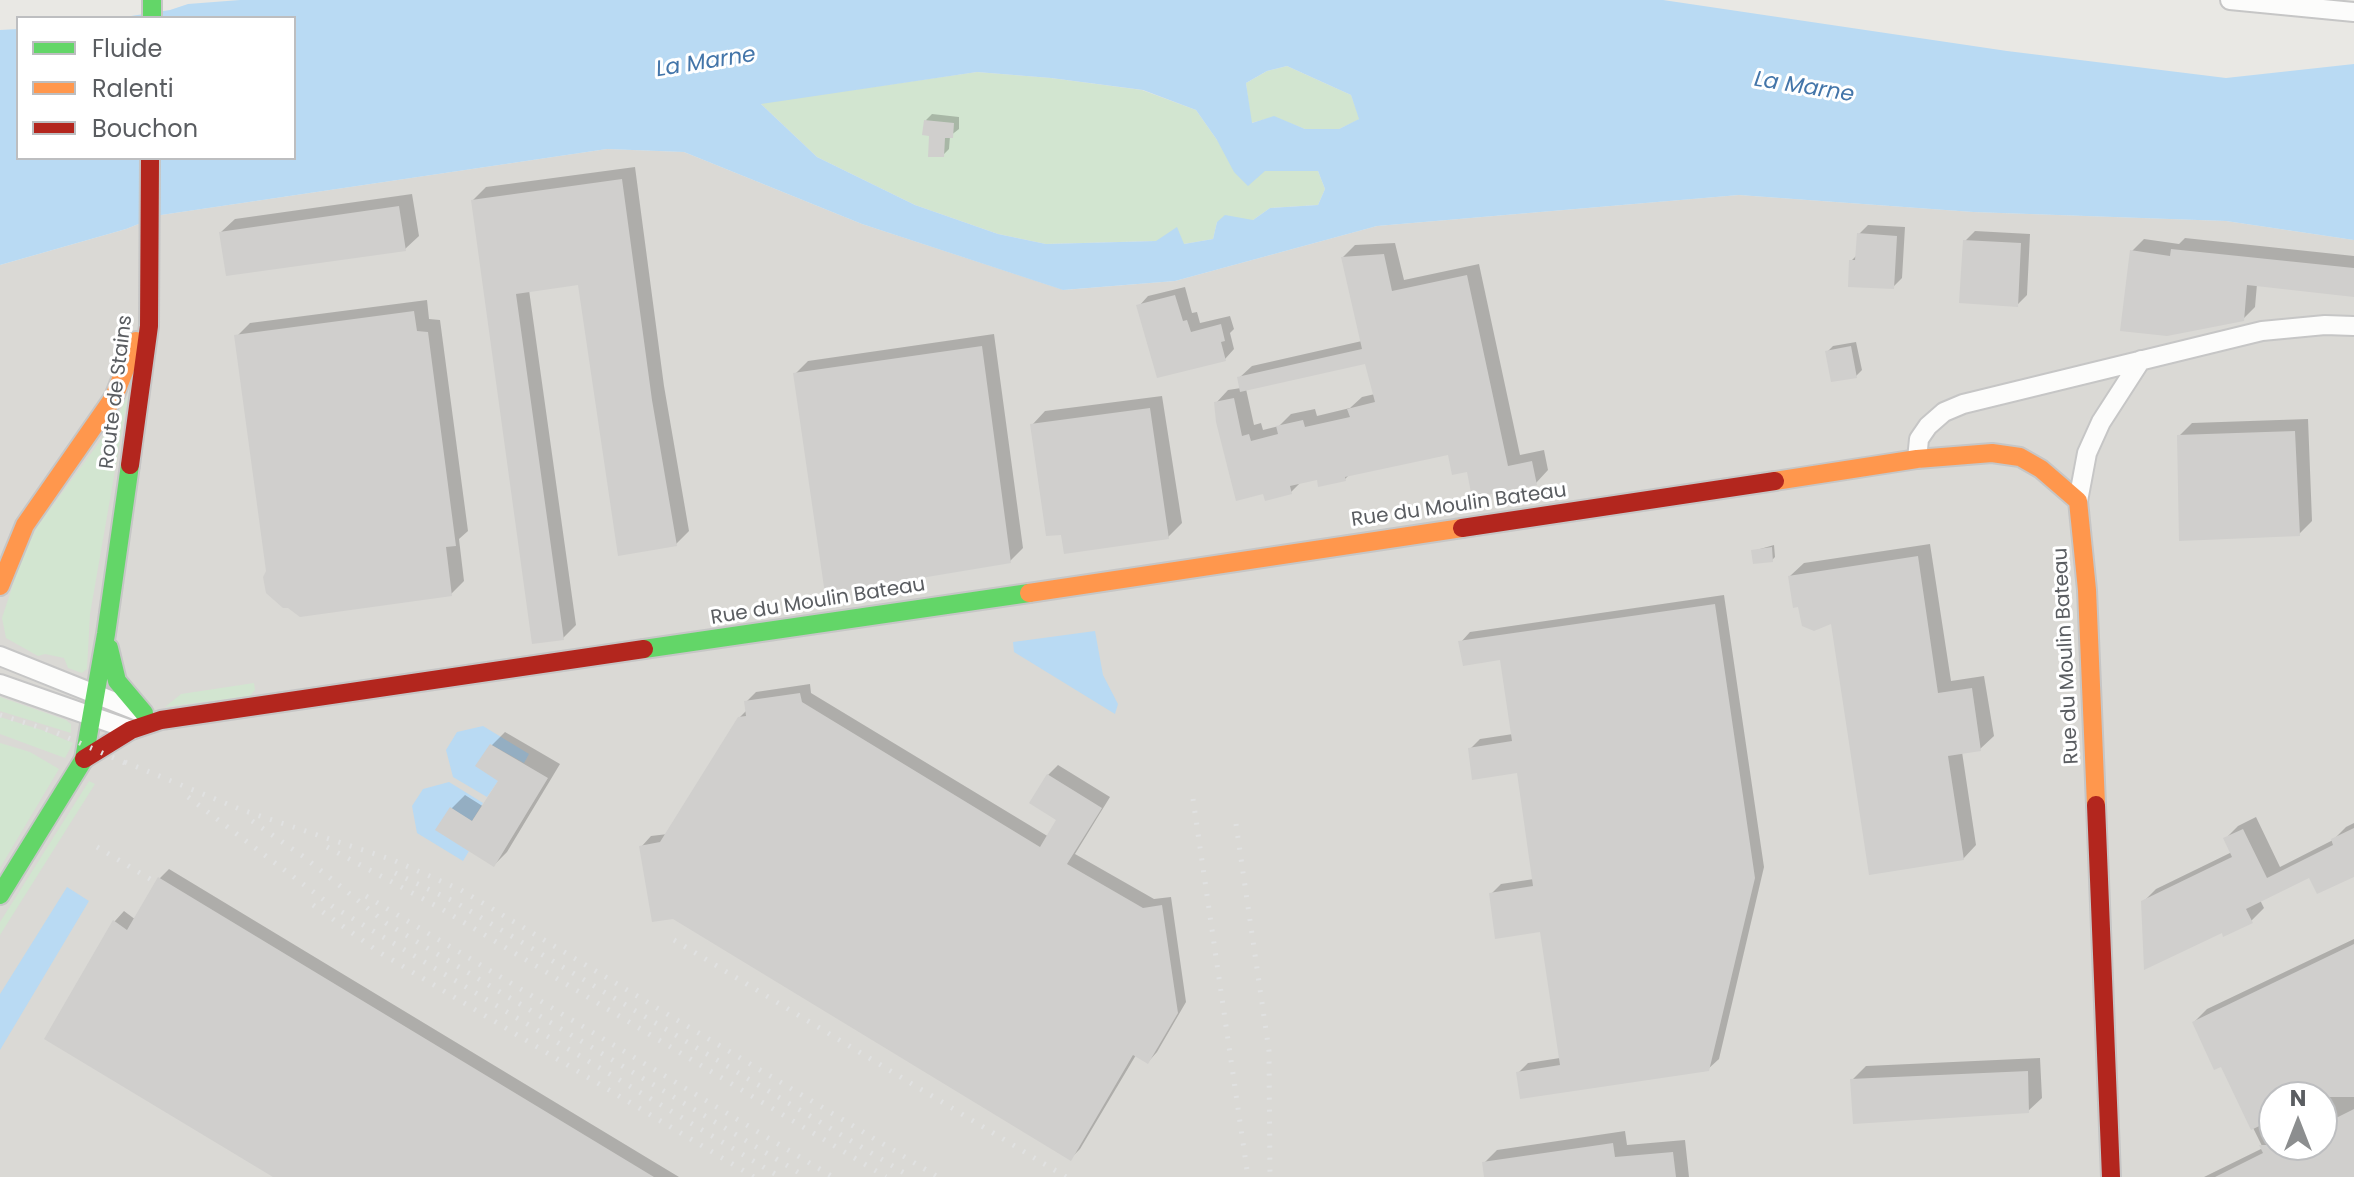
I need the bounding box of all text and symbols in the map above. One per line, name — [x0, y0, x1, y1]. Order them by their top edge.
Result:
legend — [16, 16, 296, 160]
text: Fluide — [92, 32, 162, 65]
water label: La Marne — [654, 42, 758, 84]
water label: La Marne — [1752, 67, 1856, 109]
text: Ralenti — [92, 72, 174, 105]
text: Bouchon — [92, 112, 198, 145]
street label: Route de Stains — [96, 314, 138, 470]
street label: Rue du Moulin Bateau — [1350, 479, 1568, 533]
street label: Rue du Moulin Bateau — [2049, 547, 2085, 765]
street label: Rue du Moulin Bateau — [709, 573, 927, 631]
north arrow — [2258, 1081, 2338, 1161]
text: N — [2290, 1083, 2306, 1114]

